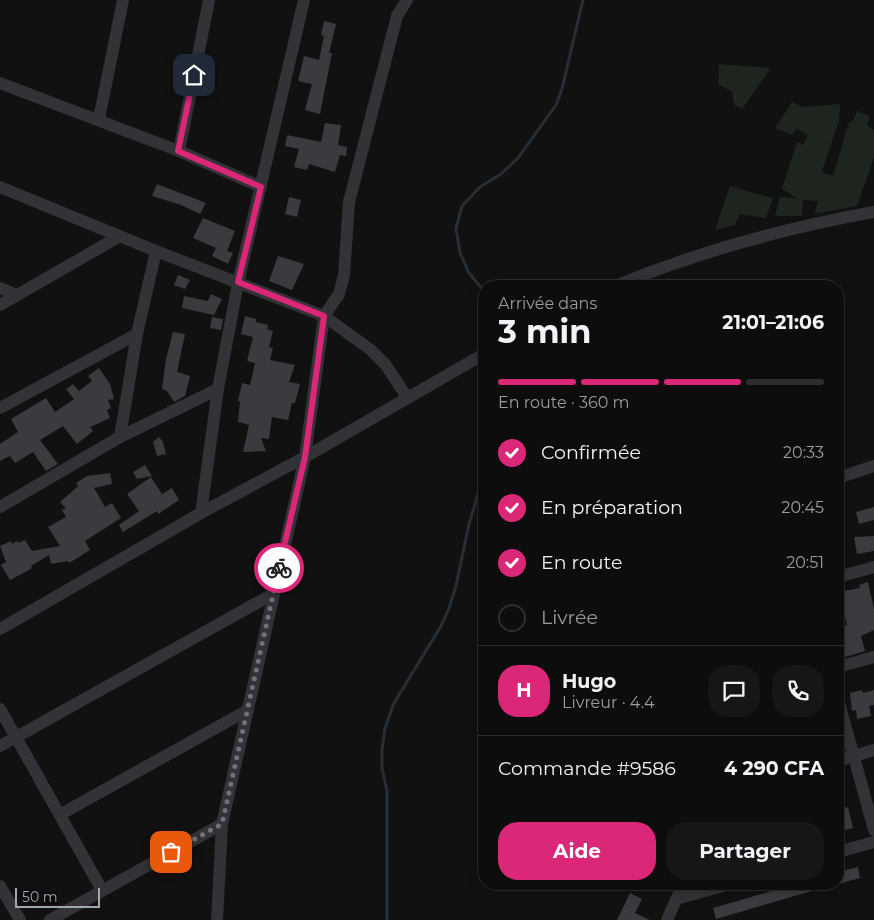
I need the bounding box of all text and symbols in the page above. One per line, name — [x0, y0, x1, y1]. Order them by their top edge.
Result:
pin — [173, 54, 215, 96]
icon: home — [180, 61, 208, 89]
text: Arrivée dans — [498, 294, 597, 313]
text: 21:01–21:06 — [722, 311, 824, 334]
text: 3 min — [498, 312, 591, 351]
text: En route · 360 m — [498, 393, 630, 412]
icon: check — [498, 439, 526, 467]
text: Confirmée — [541, 441, 641, 464]
text: 20:33 — [783, 443, 824, 462]
icon: check — [498, 494, 526, 522]
text: En préparation — [541, 496, 683, 519]
text: 20:45 — [781, 498, 824, 517]
courier — [254, 543, 304, 593]
icon: check — [498, 549, 526, 577]
text: En route — [541, 551, 622, 574]
text: 20:51 — [786, 553, 824, 572]
icon: bike — [265, 554, 293, 582]
text: Livrée — [541, 606, 598, 629]
button: chat — [708, 665, 760, 717]
button: phone — [772, 665, 824, 717]
text: Hugo — [562, 670, 616, 693]
text: H — [516, 679, 532, 702]
text: Livreur · 4.4 — [562, 693, 655, 712]
text: Commande #9586 — [498, 757, 676, 780]
text: 4 290 CFA — [724, 757, 824, 780]
button: Aide — [498, 822, 656, 880]
button: Partager — [666, 822, 824, 880]
pin — [150, 831, 192, 873]
icon: bag — [157, 838, 185, 866]
scale bar — [15, 885, 100, 908]
text: 50 m — [22, 888, 58, 906]

